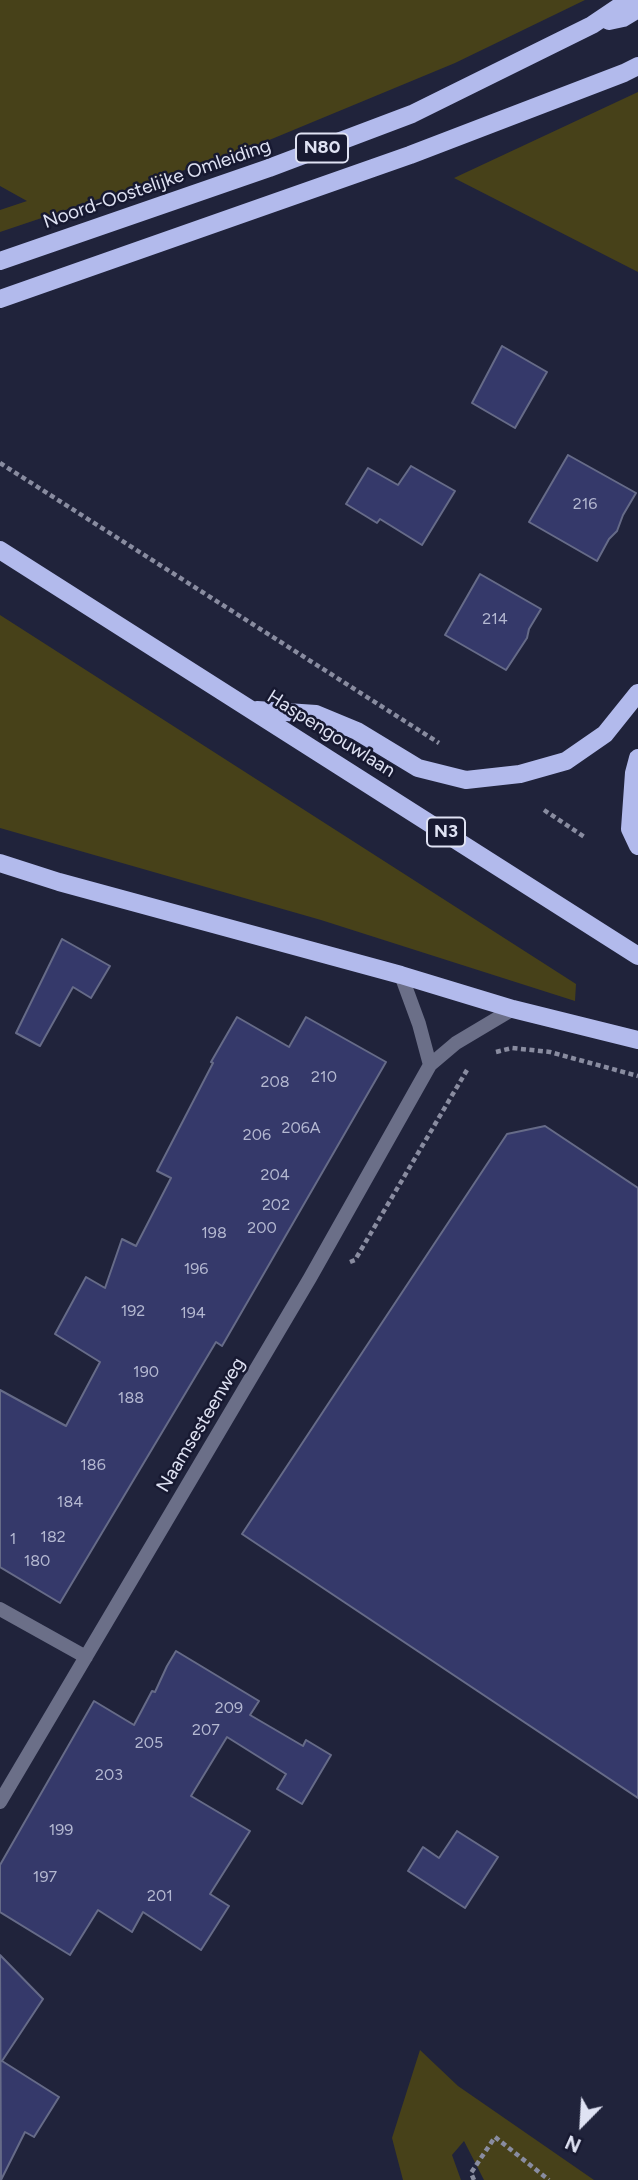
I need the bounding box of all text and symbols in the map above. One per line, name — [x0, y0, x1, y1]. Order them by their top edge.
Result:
street label: Noord-Oostelijke Omleiding — [40, 134, 274, 234]
road number: N80 — [296, 134, 348, 162]
house number: 216 — [573, 494, 597, 514]
house number: 214 — [482, 609, 508, 629]
street label: Haspengouwlaan — [263, 685, 399, 783]
road number: N3 — [427, 818, 465, 846]
house number: 210 — [311, 1067, 337, 1087]
house number: 208 — [260, 1072, 290, 1092]
house number: 206A — [281, 1118, 321, 1138]
house number: 206 — [243, 1125, 271, 1145]
house number: 204 — [260, 1165, 290, 1185]
house number: 202 — [262, 1195, 290, 1215]
house number: 200 — [247, 1218, 277, 1238]
house number: 198 — [201, 1223, 227, 1243]
house number: 196 — [184, 1259, 208, 1279]
house number: 192 — [121, 1301, 145, 1321]
house number: 194 — [180, 1303, 206, 1323]
street label: Naamsesteenweg — [152, 1354, 250, 1496]
house number: 190 — [133, 1362, 159, 1382]
house number: 188 — [118, 1388, 144, 1408]
house number: 186 — [80, 1455, 106, 1475]
house number: 184 — [57, 1492, 83, 1512]
house number: 182 — [40, 1527, 66, 1547]
house number: 1 — [10, 1529, 16, 1549]
house number: 180 — [24, 1551, 50, 1571]
house number: 209 — [215, 1698, 243, 1718]
house number: 207 — [192, 1720, 220, 1740]
house number: 205 — [135, 1733, 163, 1753]
house number: 203 — [95, 1765, 123, 1785]
house number: 199 — [49, 1820, 73, 1840]
house number: 197 — [33, 1867, 57, 1887]
house number: 201 — [147, 1886, 173, 1906]
north arrow — [547, 2089, 617, 2159]
text: N — [562, 2130, 585, 2157]

